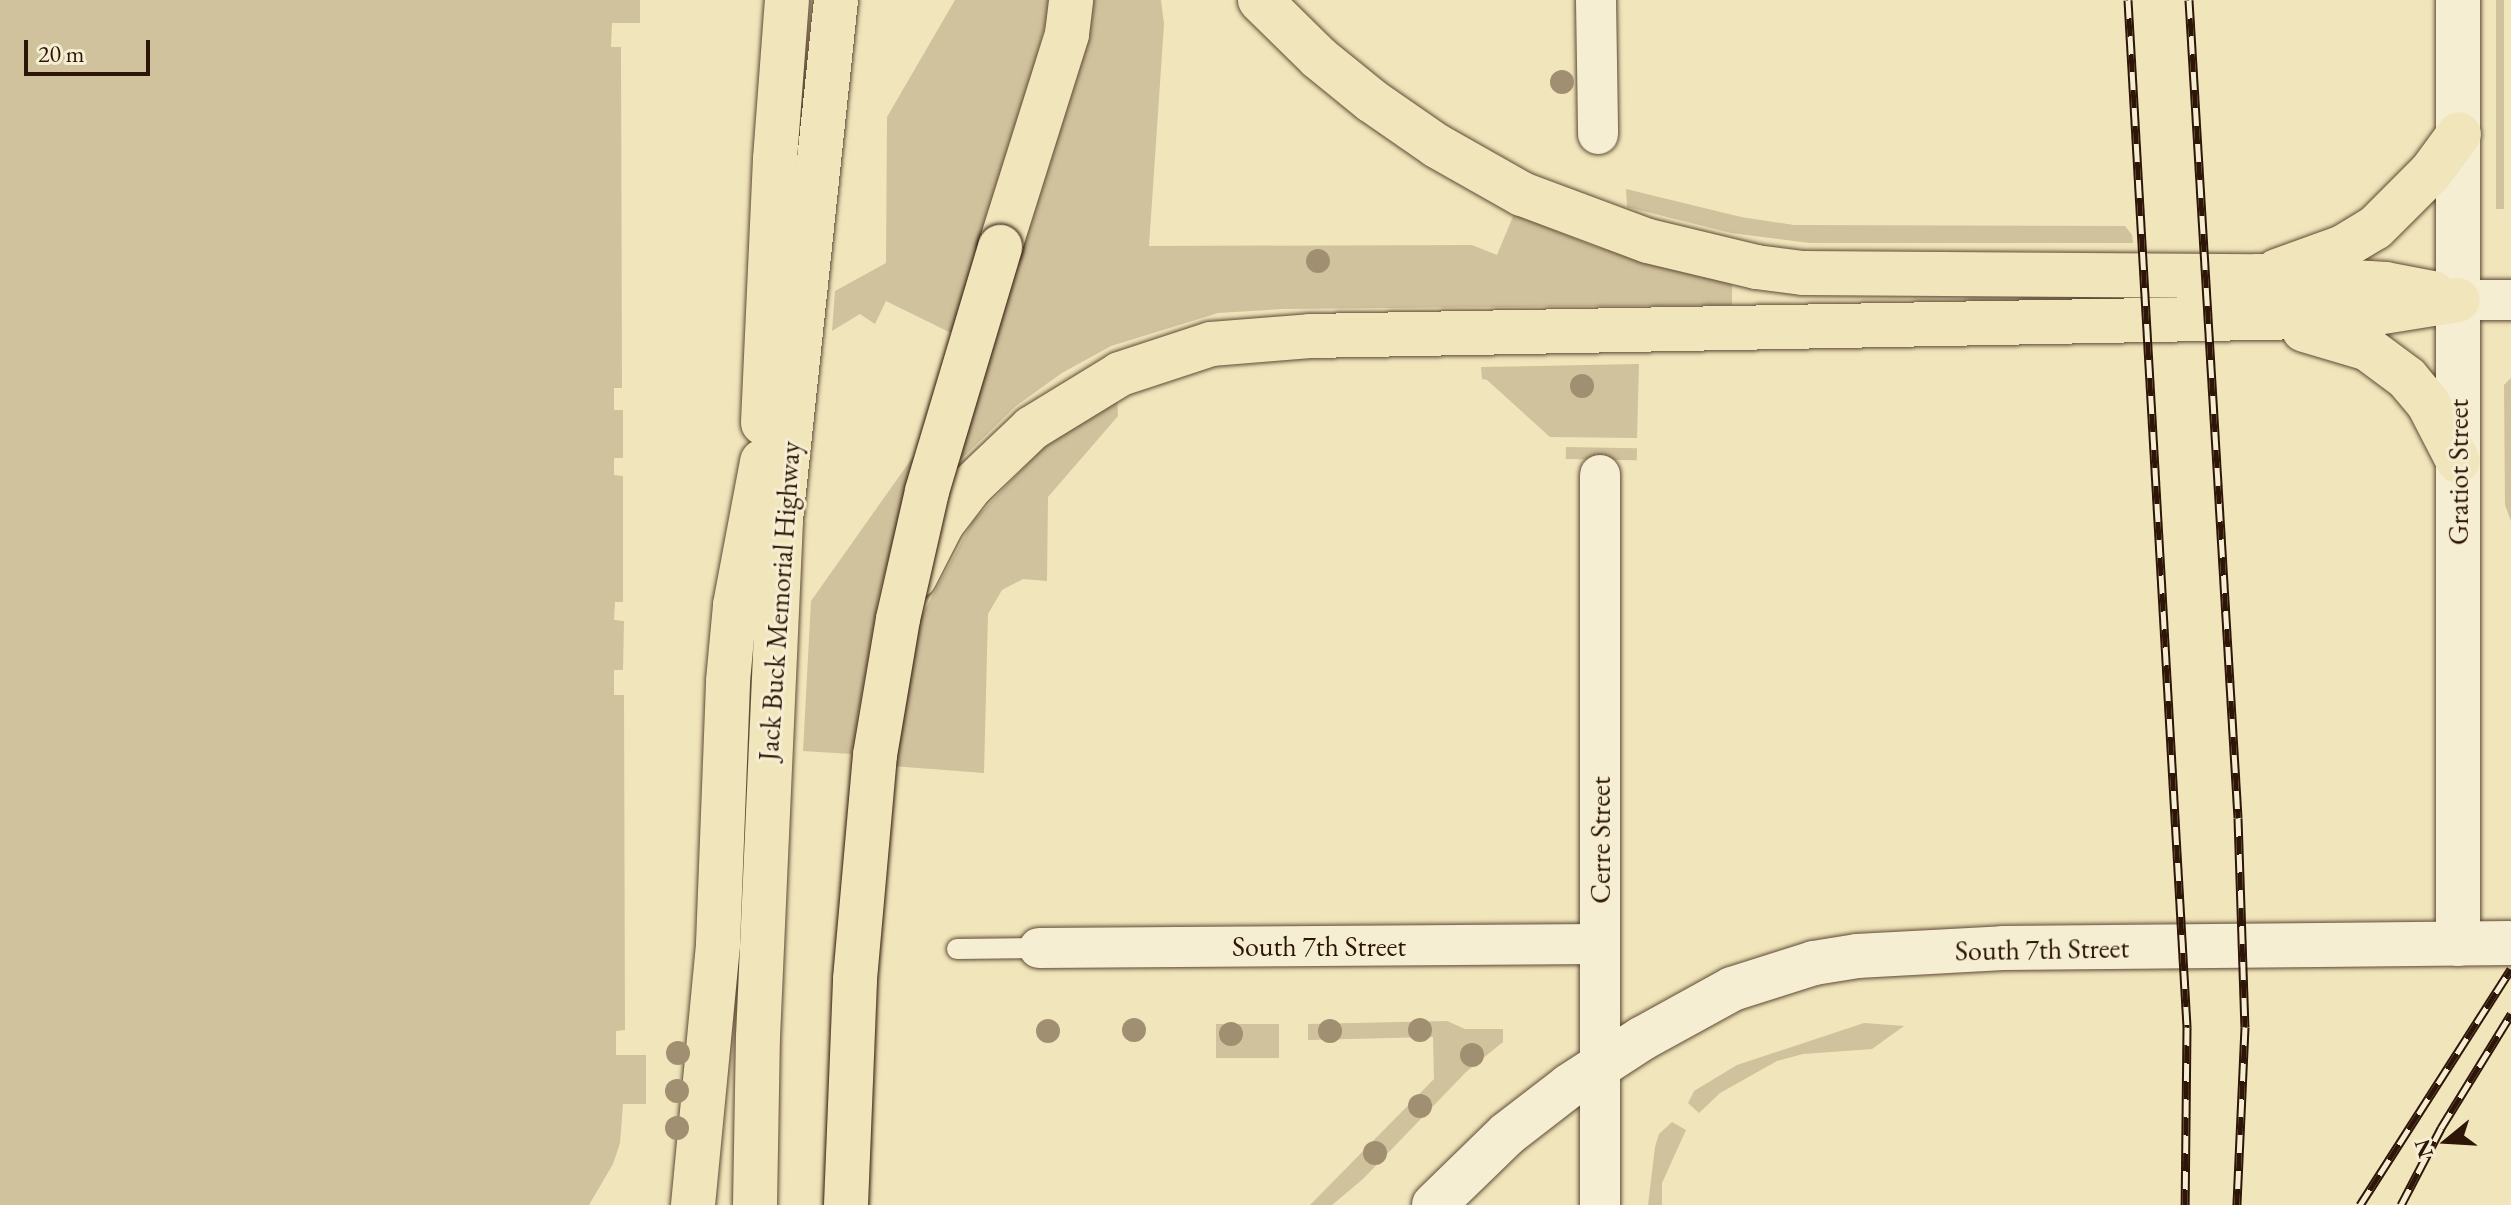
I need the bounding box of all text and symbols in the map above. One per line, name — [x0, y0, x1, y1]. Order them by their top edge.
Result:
scale bar — [28, 24, 154, 74]
text: 20 m — [38, 38, 85, 69]
street label: Gratiot Street — [2441, 399, 2475, 545]
street label: Jack Buck Memorial Highway — [751, 440, 807, 762]
street label: Cerre Street — [1583, 776, 1617, 904]
street label: South 7th Street — [1232, 929, 1406, 963]
street label: South 7th Street — [1955, 931, 2129, 967]
north arrow — [2407, 1101, 2487, 1181]
text: N — [2407, 1136, 2440, 1162]

